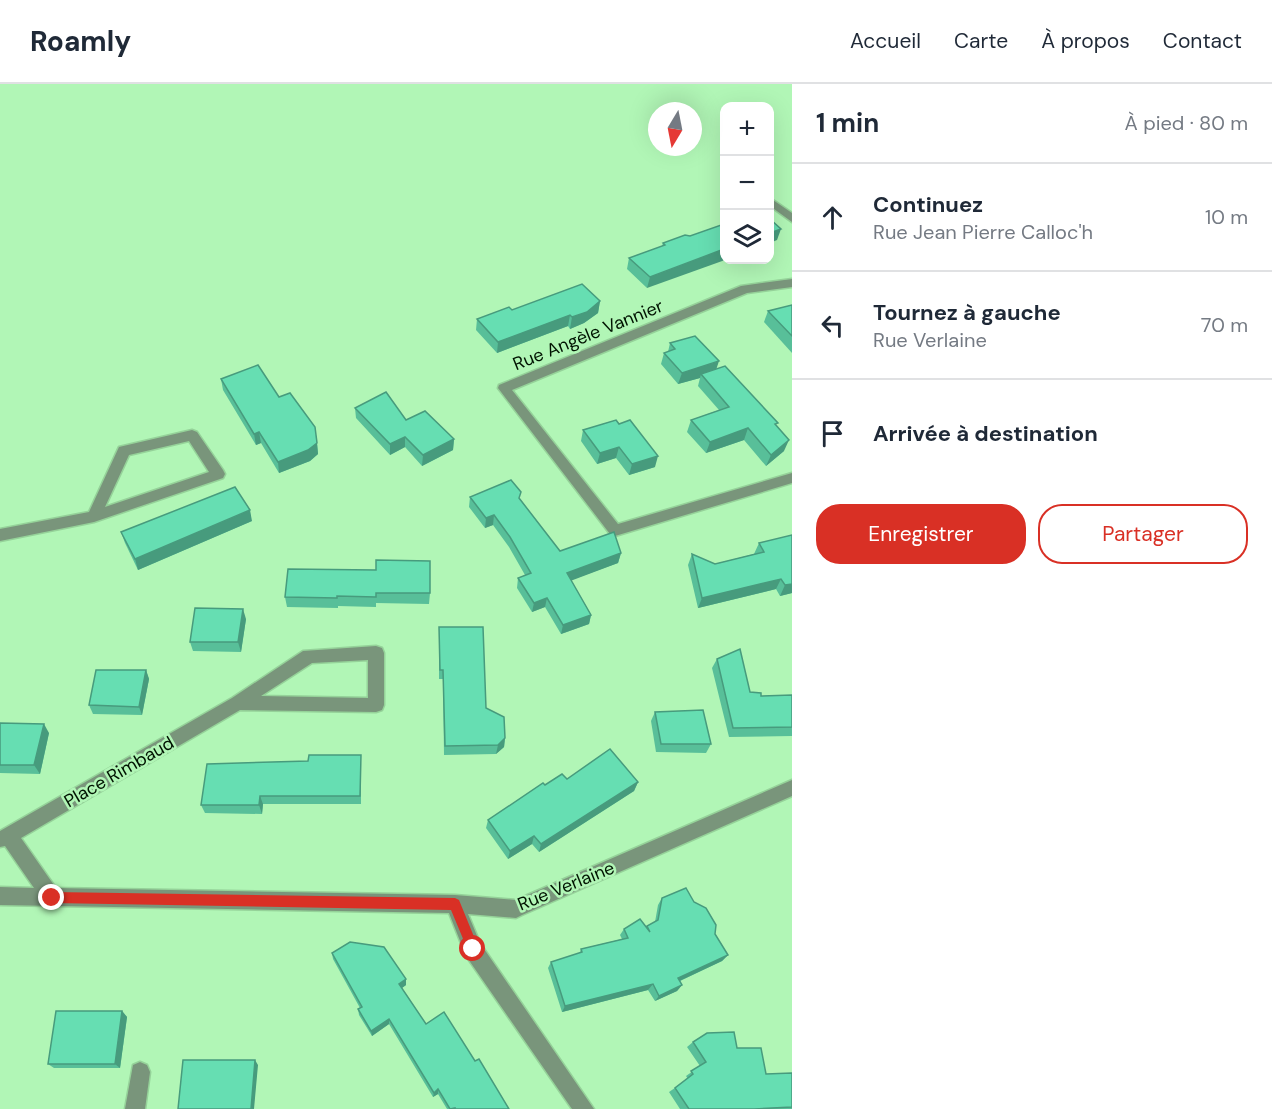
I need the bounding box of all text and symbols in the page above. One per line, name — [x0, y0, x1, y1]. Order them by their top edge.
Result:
text: Roamly — [30, 23, 131, 60]
text: Accueil — [850, 27, 921, 55]
text: Carte — [954, 27, 1008, 55]
text: À propos — [1041, 27, 1130, 55]
text: Contact — [1163, 27, 1242, 55]
north arrow — [648, 102, 702, 156]
map controls — [720, 102, 774, 264]
button: + — [720, 102, 774, 156]
text: 1 min — [816, 106, 879, 140]
text: À pied · 80 m — [1125, 110, 1248, 136]
button: − — [720, 156, 774, 210]
text: Continuez — [873, 190, 983, 219]
icon: ahead — [816, 201, 849, 234]
text: 10 m — [1205, 204, 1248, 230]
button: layers — [720, 210, 774, 264]
text: Rue Jean Pierre Calloc'h — [873, 219, 1093, 245]
street label: Rue Angèle Vannier — [509, 294, 667, 376]
text: Tournez à gauche — [873, 298, 1061, 327]
icon: left — [816, 309, 849, 342]
text: 70 m — [1201, 312, 1248, 338]
text: Rue Verlaine — [873, 327, 987, 353]
icon: arrive — [816, 417, 849, 450]
text: Arrivée à destination — [873, 419, 1098, 448]
button: Enregistrer — [816, 504, 1026, 564]
button: Partager — [1038, 504, 1248, 564]
street label: Place Rimbaud — [60, 731, 178, 813]
street label: Rue Verlaine — [514, 856, 618, 916]
route end — [38, 884, 64, 910]
route start — [459, 935, 485, 961]

